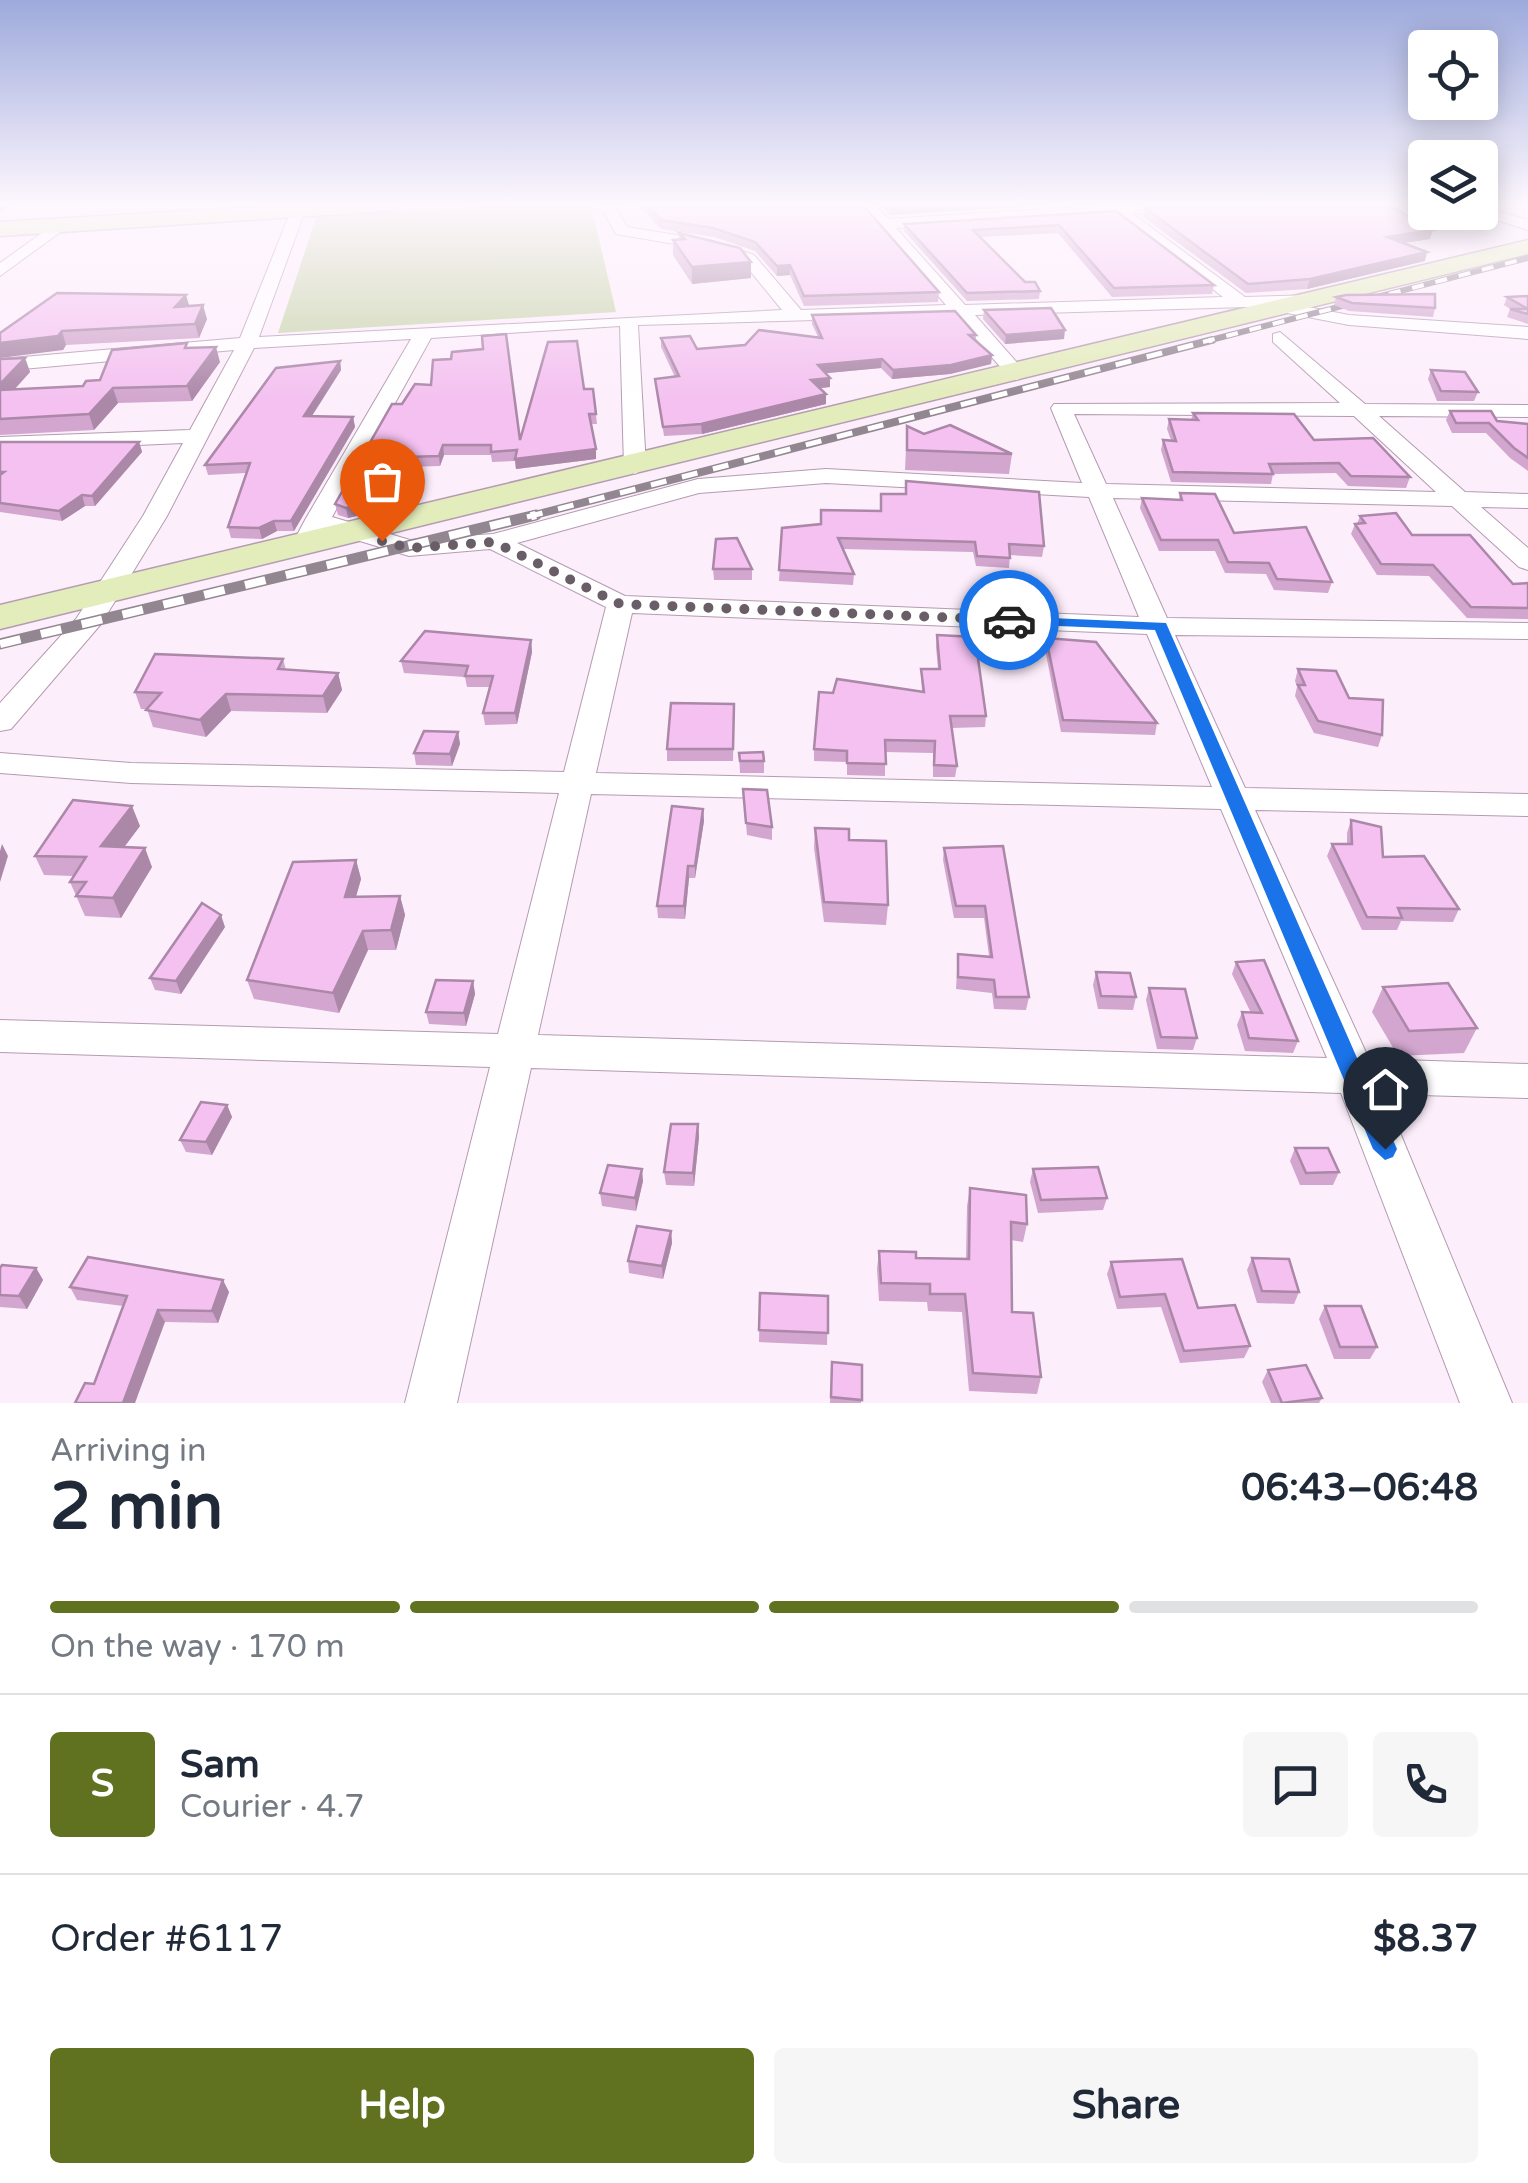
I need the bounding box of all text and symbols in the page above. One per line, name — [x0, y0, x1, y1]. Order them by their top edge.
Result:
map controls — [1408, 30, 1498, 230]
button: locate — [1408, 30, 1498, 120]
button: layers — [1408, 140, 1498, 230]
pin — [340, 439, 425, 542]
icon: bag — [355, 454, 410, 509]
courier — [959, 570, 1059, 670]
icon: car — [982, 593, 1037, 648]
pin — [1343, 1047, 1428, 1150]
icon: home — [1358, 1062, 1413, 1117]
text: Arriving in — [50, 1432, 207, 1470]
text: 06:43–06:48 — [1241, 1465, 1478, 1511]
text: 2 min — [50, 1468, 223, 1547]
text: On the way · 170 m — [50, 1628, 345, 1666]
button: chat — [1243, 1732, 1348, 1837]
button: phone — [1373, 1732, 1478, 1837]
text: Sam — [180, 1742, 260, 1788]
text: S — [91, 1761, 114, 1807]
text: Courier · 4.7 — [180, 1788, 364, 1826]
text: Order #6117 — [50, 1916, 283, 1962]
text: $8.37 — [1373, 1916, 1478, 1962]
button: Help — [50, 2048, 754, 2163]
button: Share — [774, 2048, 1478, 2163]

